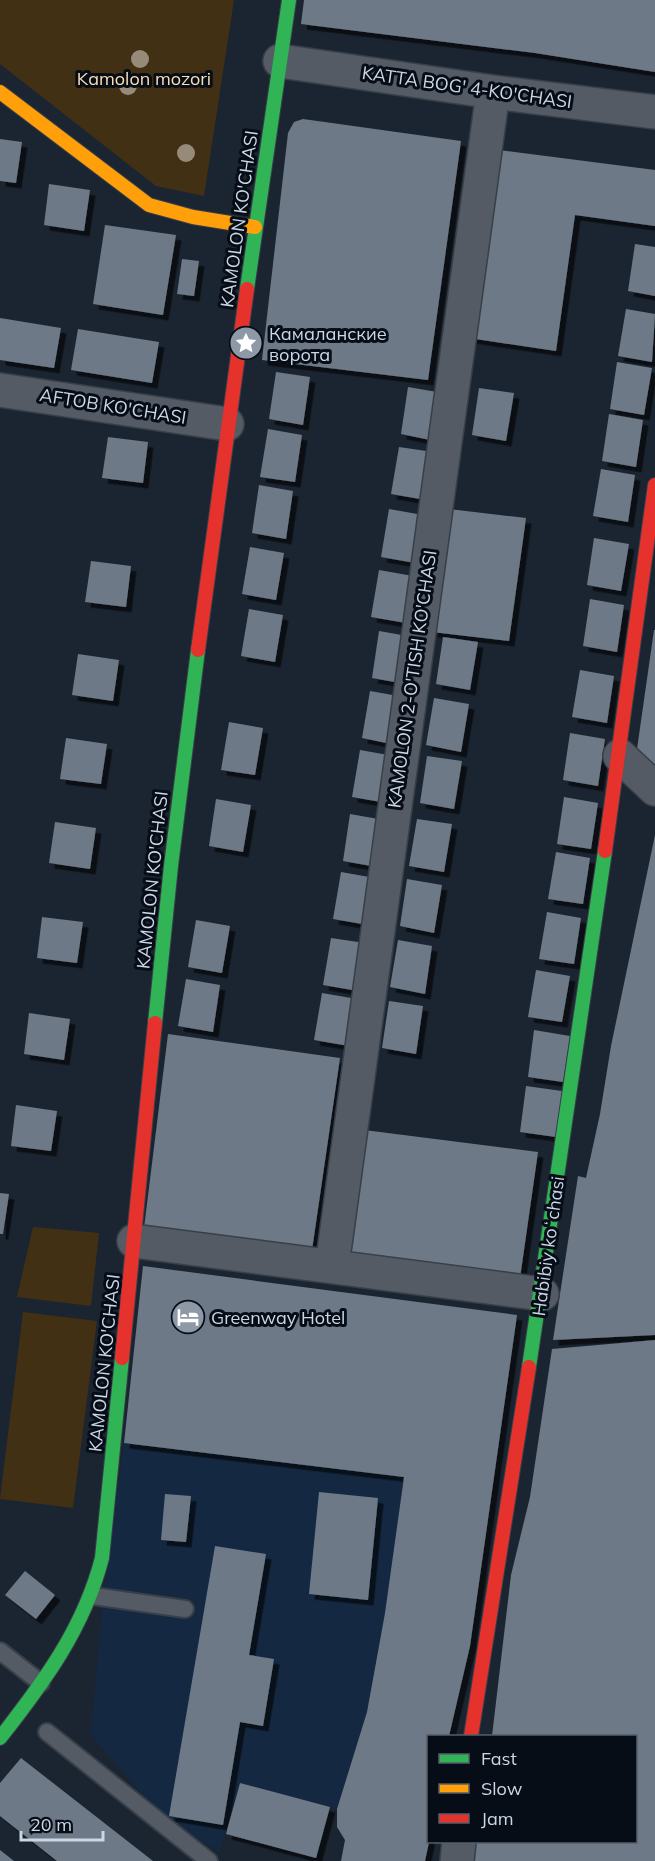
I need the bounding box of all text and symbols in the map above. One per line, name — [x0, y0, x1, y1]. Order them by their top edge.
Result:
street label: KATTA BOG' 4-KO'CHASI — [361, 61, 573, 113]
park label: Kamolon mozori — [77, 67, 211, 90]
street label: KAMOLON KO'CHASI — [215, 129, 263, 309]
place label: Камаланские ворота — [269, 322, 387, 366]
place icon: Камаланские ворота — [228, 325, 264, 361]
street label: AFTOB KO'CHASI — [38, 383, 188, 429]
street label: KAMOLON 2-O'TISH KO'CHASI — [383, 549, 441, 809]
street label: KAMOLON KO'CHASI — [131, 790, 173, 970]
street label: Habibiy koʻchasi — [527, 1175, 569, 1317]
street label: KAMOLON KO'CHASI — [83, 1273, 125, 1453]
hotel icon: Greenway Hotel — [170, 1299, 206, 1335]
place label: Greenway Hotel — [211, 1306, 345, 1329]
legend — [427, 1735, 637, 1843]
text: Fast — [481, 1747, 517, 1770]
text: Slow — [481, 1777, 523, 1800]
scale bar — [21, 1804, 104, 1842]
text: Jam — [481, 1807, 514, 1830]
text: 20 m — [30, 1813, 72, 1836]

